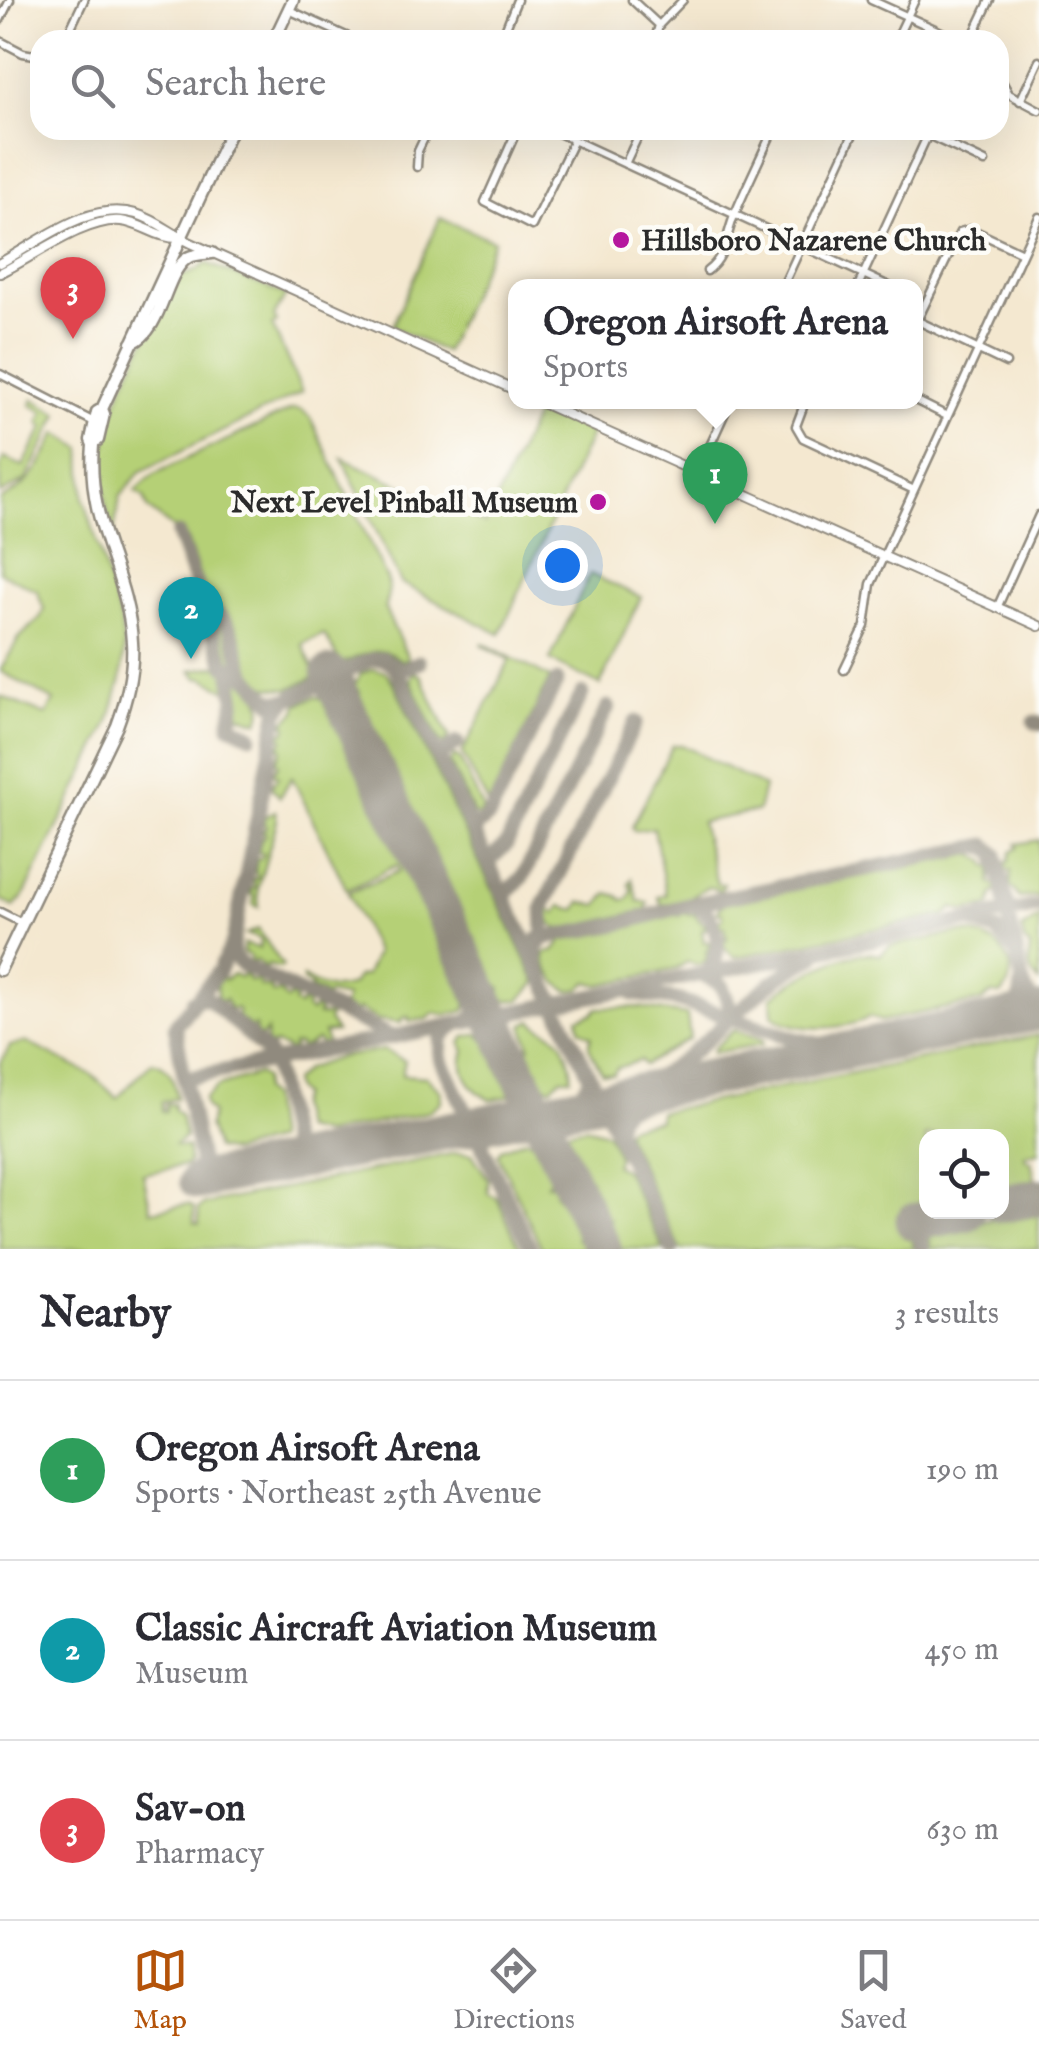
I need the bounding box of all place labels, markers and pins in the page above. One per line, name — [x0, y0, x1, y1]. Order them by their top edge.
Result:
place label: Hillsboro Nazarene Church — [641, 223, 987, 261]
marker: Hillsboro Nazarene Church — [610, 229, 632, 251]
pin: 3 — [40, 256, 106, 339]
pin: 1 — [682, 442, 748, 524]
place label: Next Level Pinball Museum — [230, 485, 578, 523]
marker: Next Level Pinball Museum — [587, 491, 609, 513]
pin: 2 — [158, 576, 224, 659]

